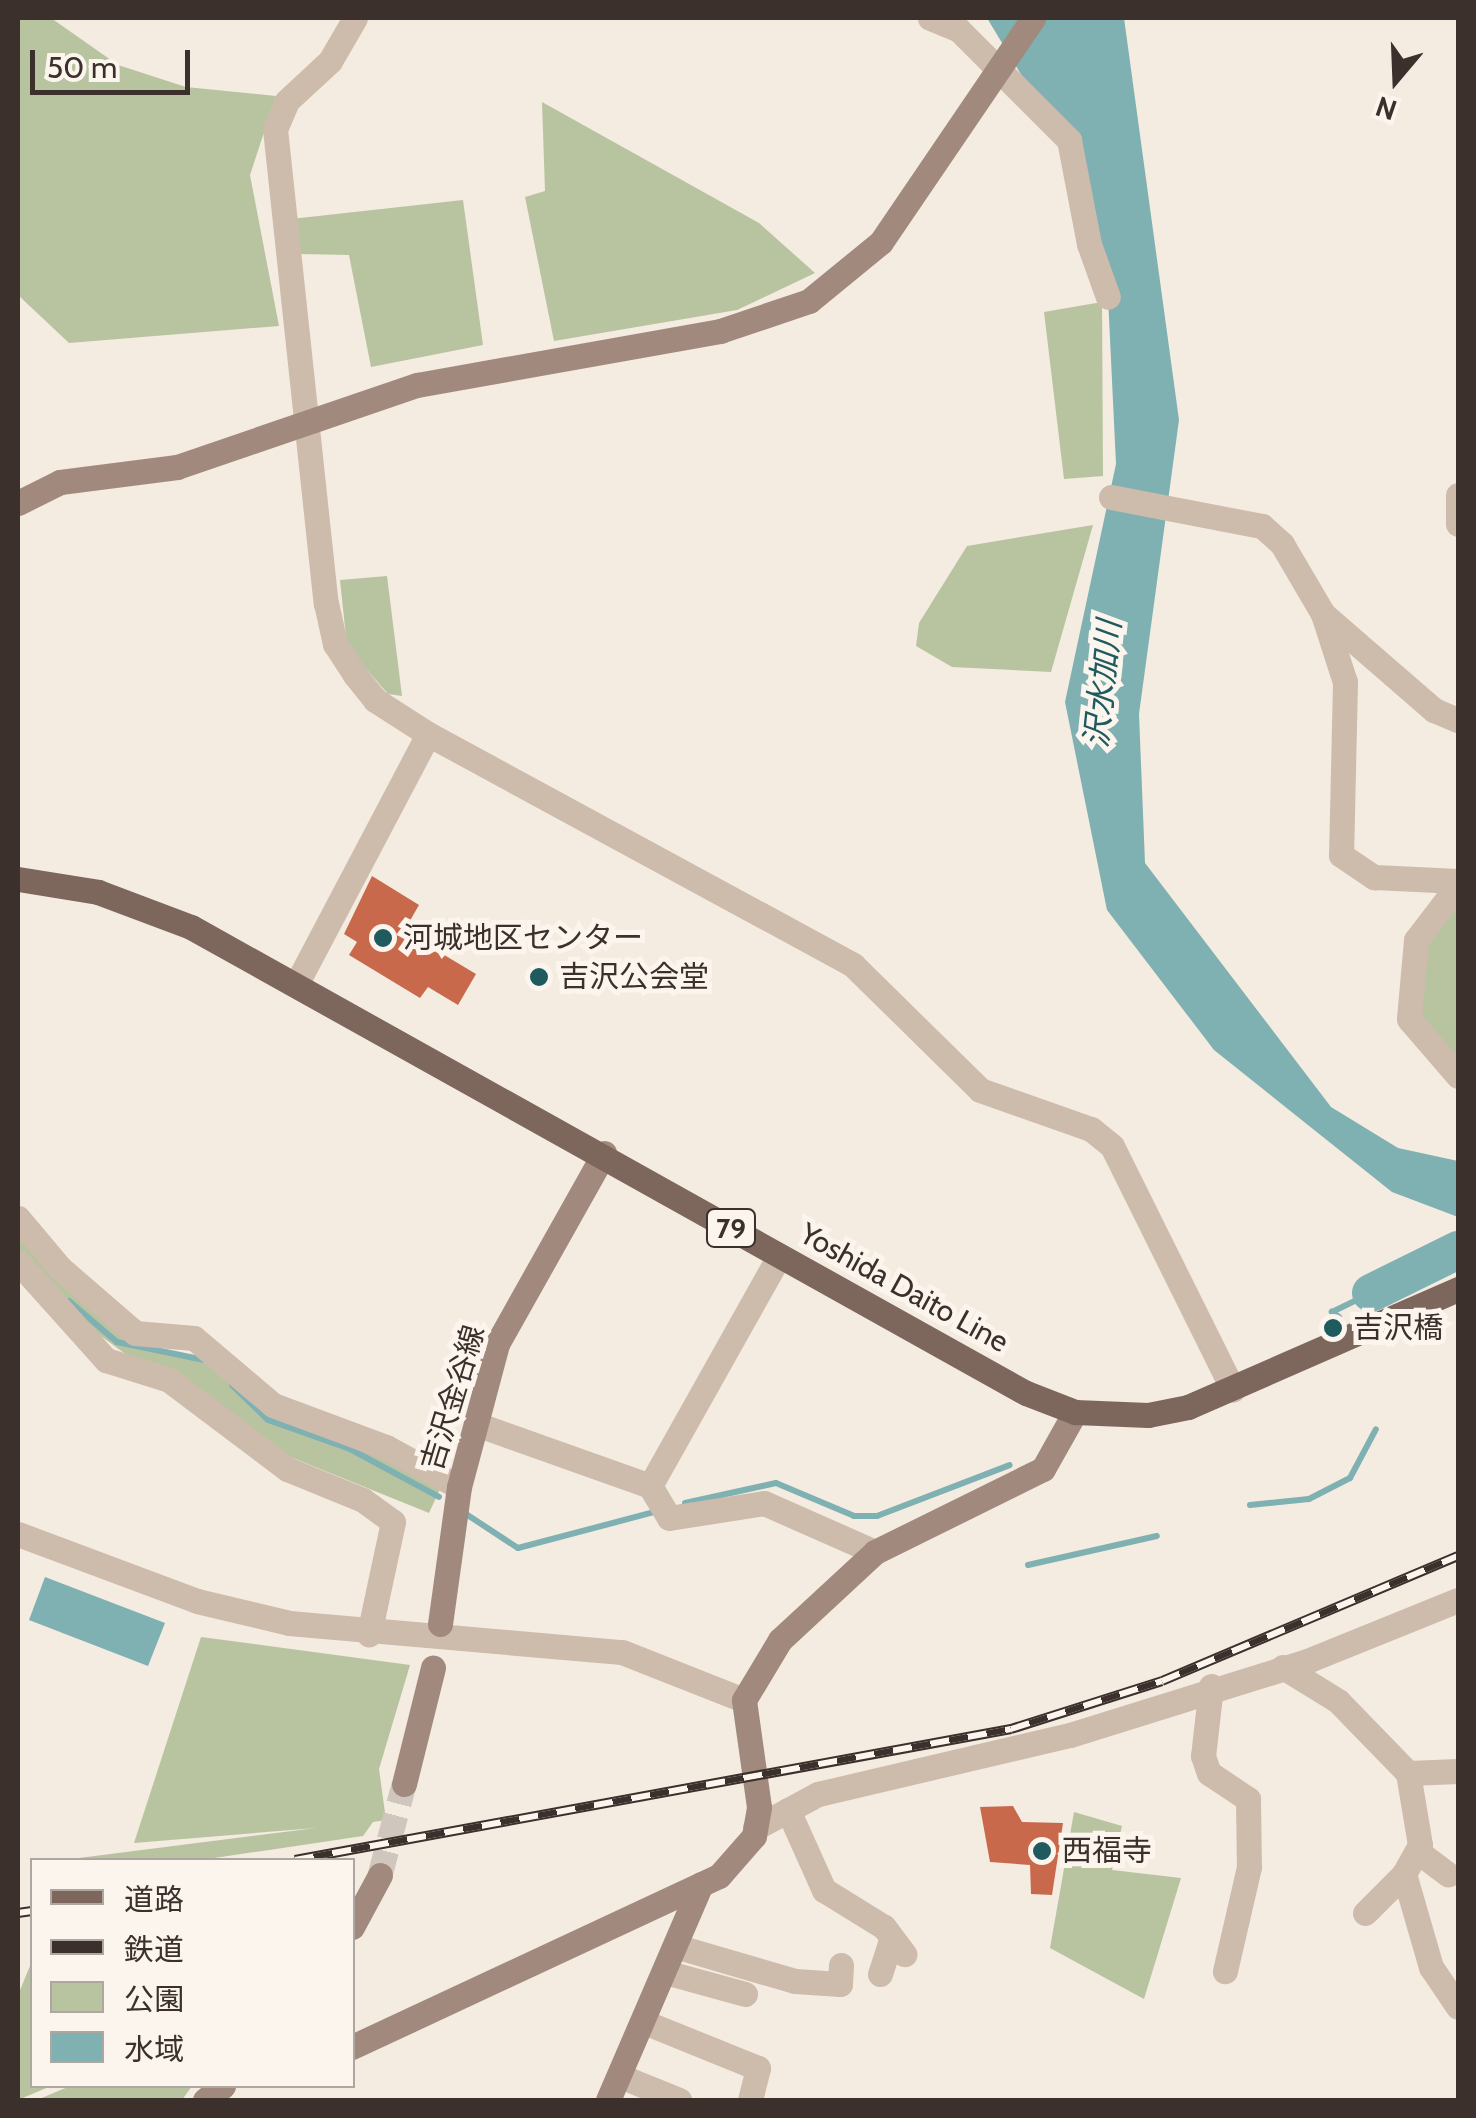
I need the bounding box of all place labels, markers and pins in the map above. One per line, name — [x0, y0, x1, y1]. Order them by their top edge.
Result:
place label: 河城地区センター — [403, 920, 643, 956]
marker: 河城地区センター — [372, 927, 394, 949]
place label: 吉沢公会堂 — [559, 959, 709, 995]
marker: 吉沢公会堂 — [528, 966, 550, 988]
place label: 吉沢橋 — [1353, 1310, 1443, 1346]
marker: 吉沢橋 — [1322, 1317, 1344, 1339]
place label: 西福寺 — [1062, 1833, 1152, 1869]
marker: 西福寺 — [1031, 1840, 1053, 1862]

